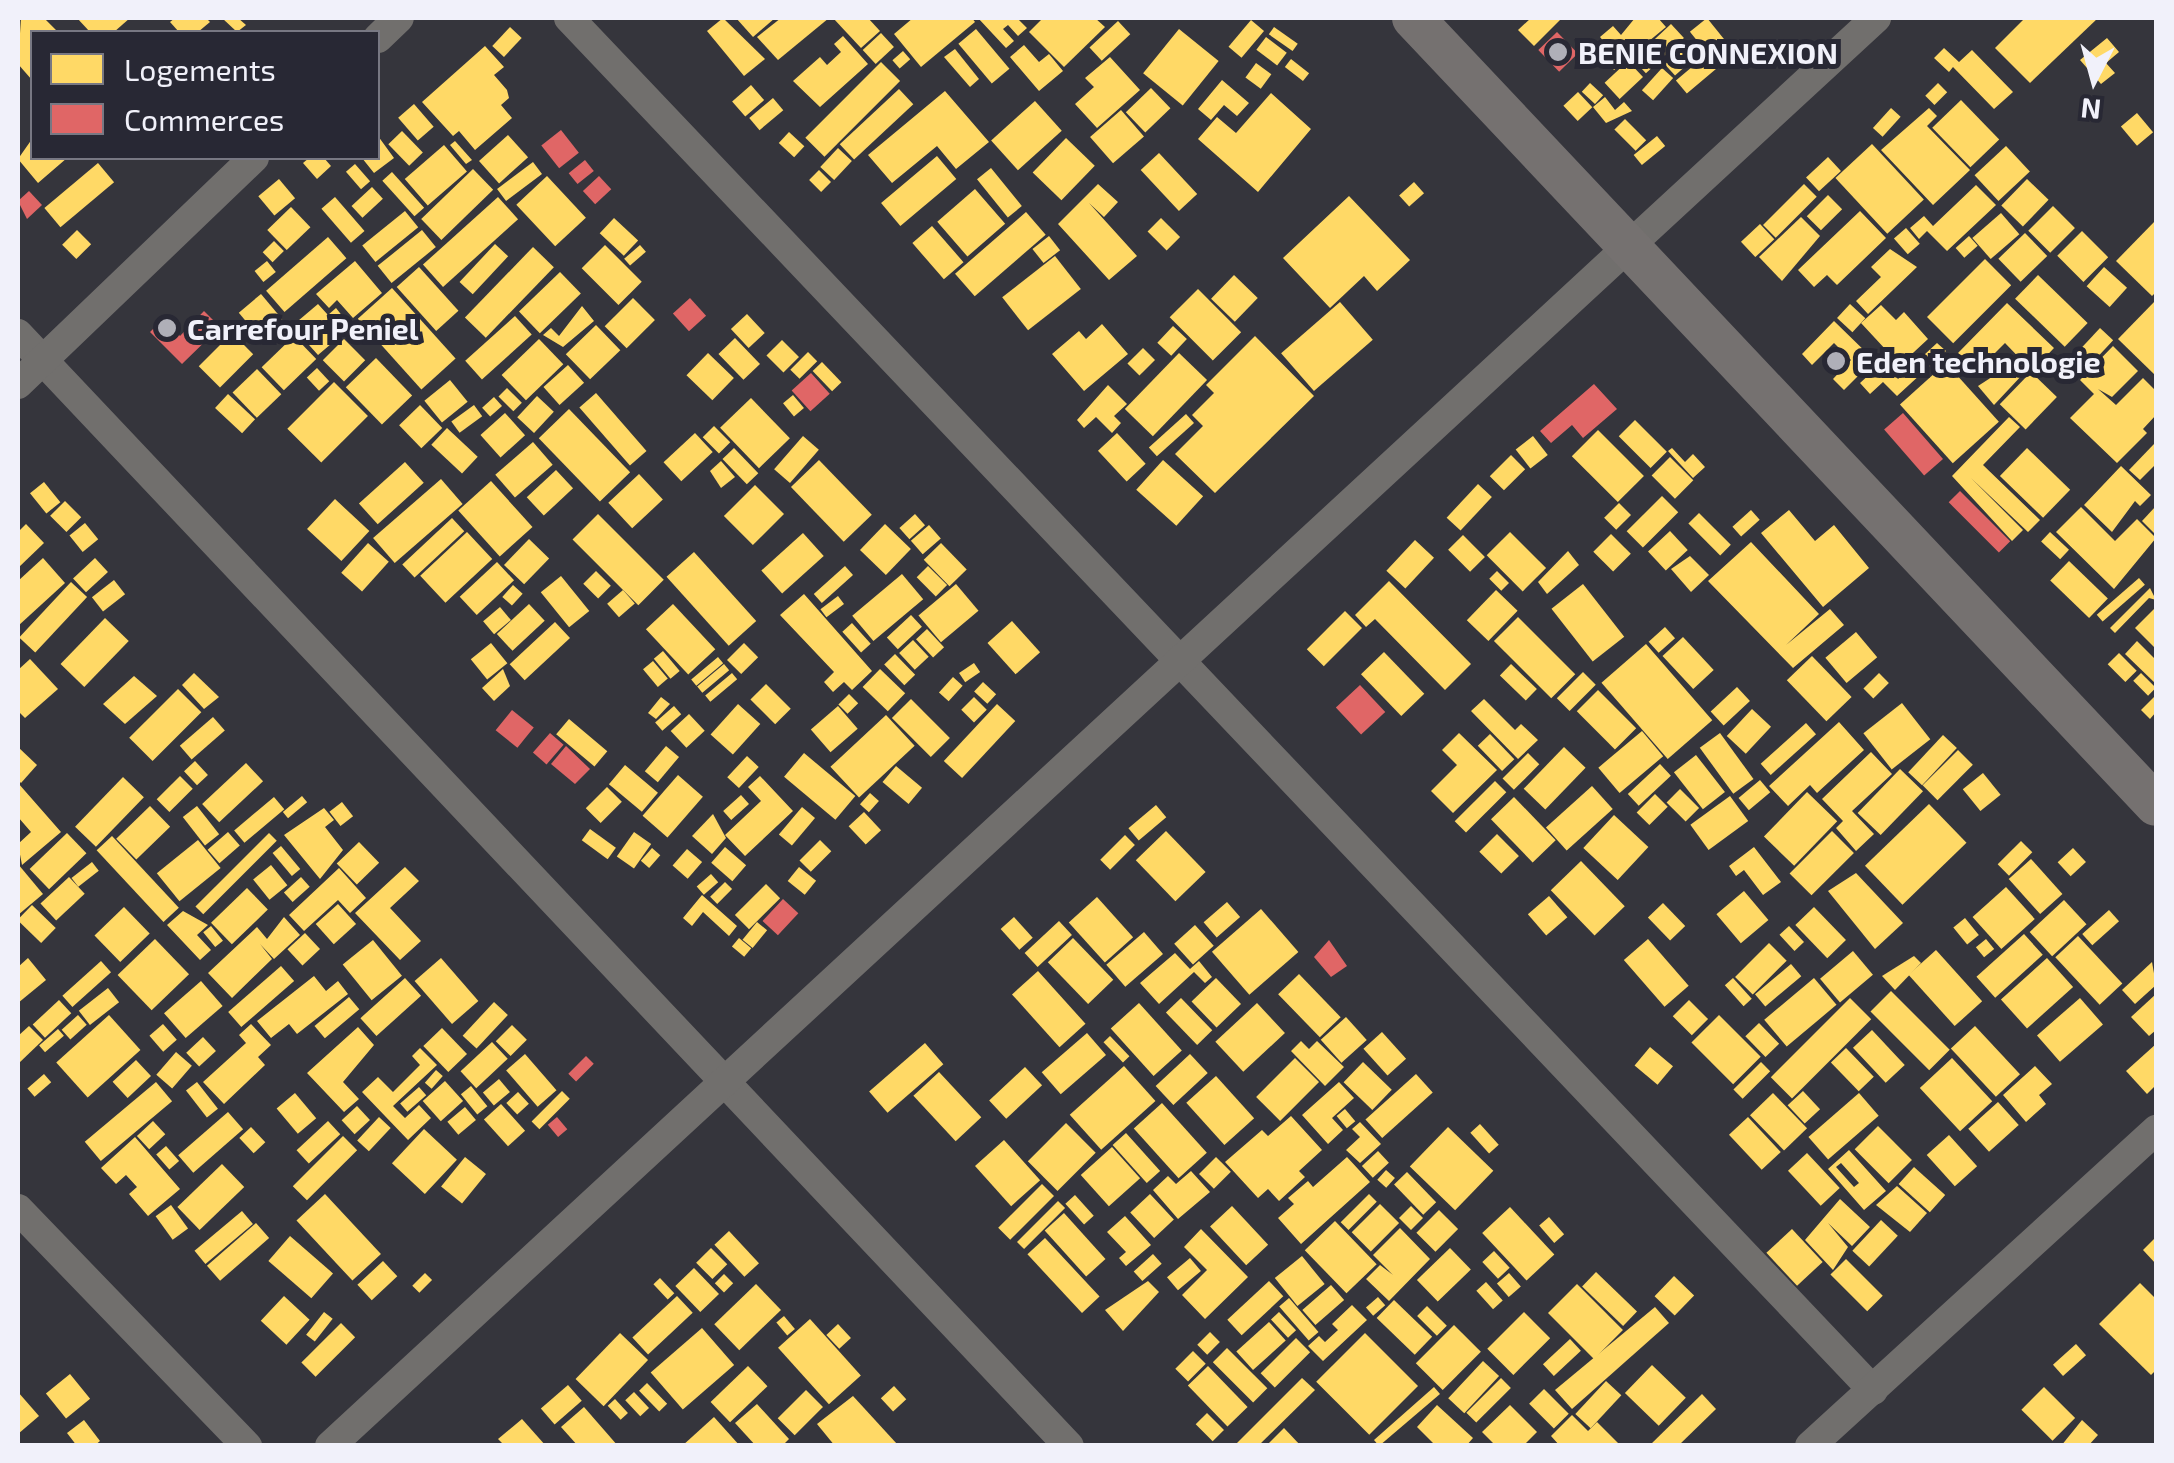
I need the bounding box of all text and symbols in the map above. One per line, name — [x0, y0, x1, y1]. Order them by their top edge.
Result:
legend — [30, 30, 380, 160]
north arrow — [2044, 30, 2144, 130]
place label: BENIE CONNEXION — [1578, 34, 1838, 70]
marker: BENIE CONNEXION — [1547, 41, 1569, 63]
text: Logements — [124, 51, 276, 87]
text: N — [2079, 92, 2103, 128]
text: Commerces — [124, 101, 284, 137]
place label: Carrefour Peniel — [187, 310, 419, 346]
marker: Carrefour Peniel — [156, 317, 178, 339]
place label: Eden technologie — [1856, 343, 2101, 379]
marker: Eden technologie — [1825, 350, 1847, 372]

